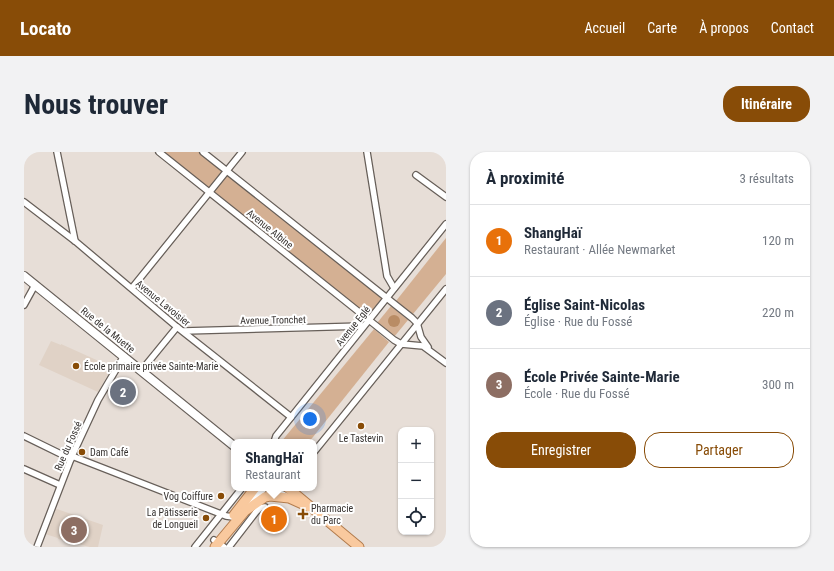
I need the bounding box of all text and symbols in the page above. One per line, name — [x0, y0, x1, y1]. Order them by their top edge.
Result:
text: Locato — [20, 17, 71, 40]
text: Accueil — [584, 20, 625, 36]
text: Carte — [647, 20, 677, 36]
text: À propos — [699, 20, 749, 36]
text: Contact — [771, 20, 814, 36]
button: Itinéraire — [723, 86, 810, 122]
text: Nous trouver — [24, 88, 168, 121]
text: À proximité — [486, 168, 564, 188]
text: 3 résultats — [740, 171, 794, 186]
street label: Avenue Albine — [245, 207, 295, 251]
text: ShangHaï — [524, 224, 582, 242]
text: 1 — [496, 233, 502, 248]
text: 120 m — [762, 233, 794, 248]
text: Restaurant · Allée Newmarket — [524, 242, 675, 257]
street label: Avenue Lavoisier — [134, 278, 192, 328]
text: Église Saint-Nicolas — [524, 296, 645, 314]
street label: Avenue Eglé — [334, 304, 373, 348]
street label: Rue de la Muette — [79, 305, 137, 355]
text: 2 — [496, 305, 502, 320]
text: 220 m — [762, 305, 794, 320]
street label: Avenue Tronchet — [240, 314, 306, 326]
text: Église · Rue du Fossé — [524, 314, 632, 329]
place label: École primaire privée Sainte-Marie — [84, 360, 219, 372]
marker: École primaire privée Sainte-Marie — [71, 361, 81, 371]
text: École Privée Sainte-Marie — [524, 368, 680, 386]
pin: 2 — [110, 377, 136, 407]
text: 3 — [496, 377, 502, 392]
text: 300 m — [762, 377, 794, 392]
text: École · Rue du Fossé — [524, 386, 630, 401]
your location — [300, 409, 320, 429]
street label: Rue du Fossé — [52, 419, 84, 472]
marker: Le Tastevin — [356, 421, 366, 431]
map controls — [398, 427, 434, 535]
button: + — [398, 427, 434, 463]
button: Enregistrer — [486, 432, 636, 468]
button: Partager — [644, 432, 794, 468]
place label: Le Tastevin — [339, 433, 383, 444]
popup — [231, 439, 317, 491]
marker: Dam Café — [77, 447, 87, 457]
place label: Dam Café — [90, 447, 129, 458]
text: ShangHaï — [245, 449, 303, 467]
button: − — [398, 463, 434, 499]
text: Restaurant — [245, 467, 301, 482]
place label: Vog Coiffure — [164, 491, 213, 502]
marker: Vog Coiffure — [216, 491, 226, 501]
button: locate — [398, 499, 434, 535]
place label: Pharmacie du Parc — [311, 503, 353, 526]
pin: 1 — [261, 504, 287, 534]
place label: La Pâtisserie de Longueil — [147, 507, 198, 530]
marker: Pharmacie du Parc — [298, 509, 308, 519]
marker: La Pâtisserie de Longueil — [201, 513, 211, 523]
pin: 3 — [61, 515, 87, 545]

